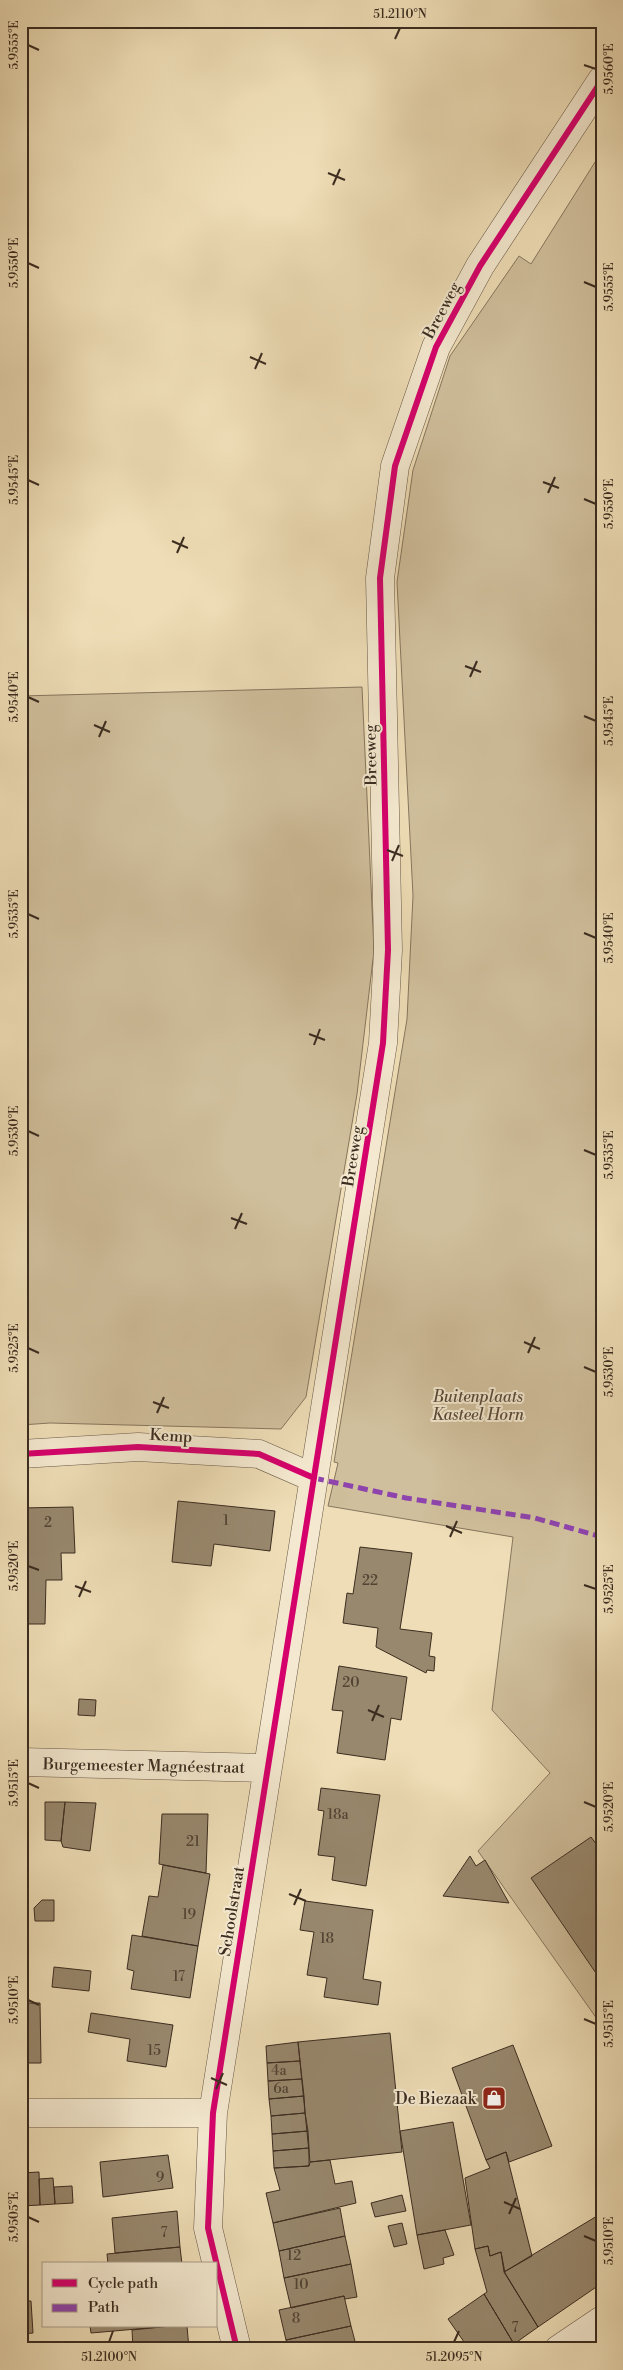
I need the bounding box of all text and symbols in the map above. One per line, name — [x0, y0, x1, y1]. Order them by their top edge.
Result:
text: 51.2110°N — [373, 7, 427, 22]
text: 5.9555°E — [7, 20, 22, 70]
text: 5.9560°E — [602, 43, 617, 95]
text: 5.9550°E — [7, 238, 22, 288]
text: 5.9555°E — [602, 262, 617, 312]
street label: Breeweg — [418, 278, 465, 343]
text: 5.9545°E — [7, 455, 22, 505]
text: 5.9550°E — [602, 479, 617, 529]
text: 5.9540°E — [7, 671, 22, 723]
text: 5.9545°E — [602, 696, 617, 746]
street label: Breeweg — [360, 723, 382, 787]
text: 5.9535°E — [7, 889, 22, 939]
text: 5.9540°E — [602, 912, 617, 964]
text: 5.9530°E — [7, 1106, 22, 1156]
street label: Breeweg — [338, 1124, 368, 1189]
text: 5.9535°E — [602, 1130, 617, 1180]
text: 5.9525°E — [7, 1323, 22, 1373]
text: 5.9530°E — [602, 1347, 617, 1397]
park label: Buitenplaats Kasteel Horn — [432, 1387, 525, 1425]
street label: Kemp — [149, 1425, 193, 1447]
house number: 1 — [223, 1512, 229, 1530]
house number: 2 — [44, 1514, 52, 1532]
text: 5.9520°E — [7, 1541, 22, 1591]
text: 5.9525°E — [602, 1564, 617, 1614]
house number: 22 — [362, 1572, 378, 1590]
house number: 20 — [342, 1674, 360, 1692]
street label: Burgemeester Magnéestraat — [42, 1754, 246, 1778]
text: 5.9515°E — [7, 1759, 22, 1807]
text: 5.9520°E — [602, 1782, 617, 1832]
house number: 18a — [327, 1806, 350, 1824]
house number: 21 — [186, 1833, 200, 1851]
street label: Schoolstraat — [215, 1864, 249, 1958]
house number: 19 — [182, 1906, 196, 1924]
house number: 18 — [320, 1930, 334, 1948]
house number: 17 — [173, 1968, 185, 1986]
text: 5.9510°E — [7, 1976, 22, 2024]
text: 5.9515°E — [602, 2000, 617, 2048]
house number: 15 — [147, 2042, 161, 2060]
house number: 4a — [271, 2062, 288, 2080]
house number: 6a — [273, 2080, 290, 2098]
shop icon: De Biezaak — [481, 2085, 507, 2111]
place label: De Biezaak — [395, 2089, 478, 2109]
house number: 9 — [156, 2169, 164, 2187]
text: 5.9505°E — [7, 2192, 22, 2242]
text: 5.9510°E — [602, 2217, 617, 2265]
house number: 7 — [160, 2224, 168, 2242]
house number: 12 — [287, 2247, 301, 2265]
legend — [42, 2262, 218, 2328]
text: Cycle path — [88, 2274, 158, 2293]
house number: 10 — [294, 2276, 308, 2294]
text: Path — [88, 2298, 120, 2317]
house number: 8 — [292, 2310, 300, 2328]
house number: 7 — [511, 2319, 519, 2337]
text: 51.2100°N — [81, 2350, 137, 2365]
text: 51.2095°N — [426, 2350, 482, 2365]

